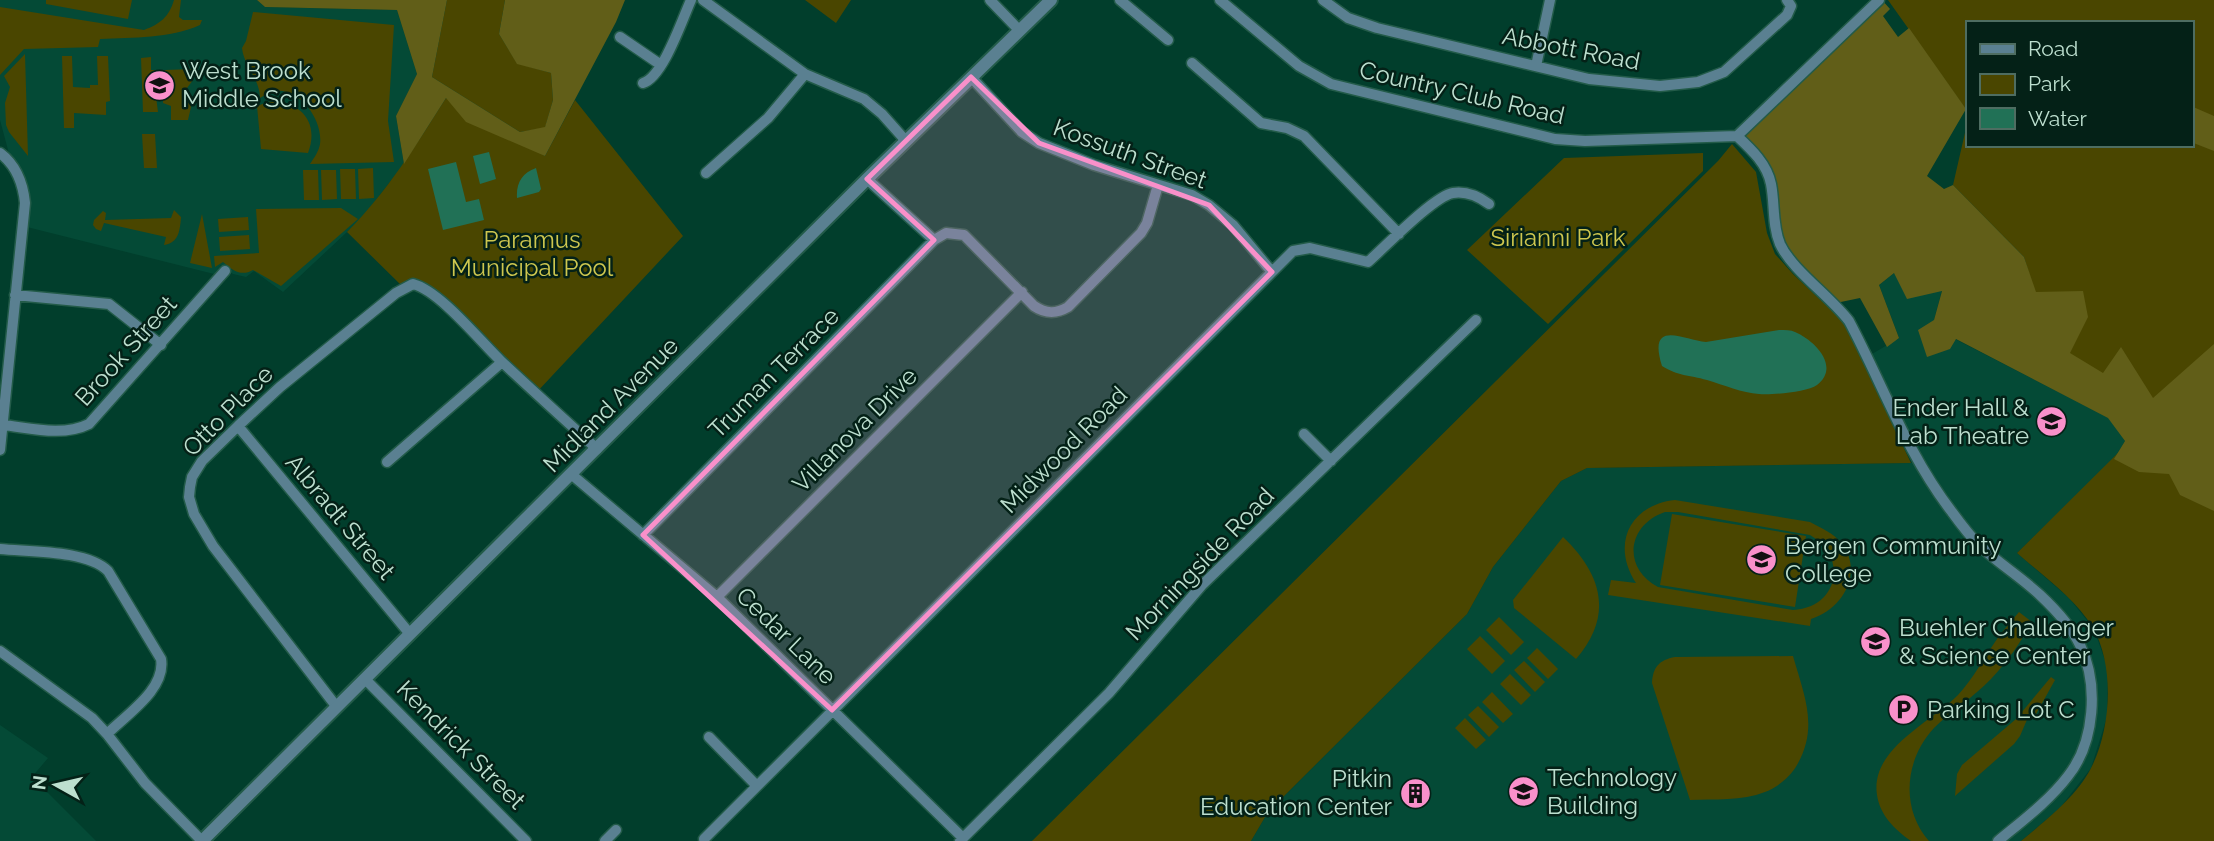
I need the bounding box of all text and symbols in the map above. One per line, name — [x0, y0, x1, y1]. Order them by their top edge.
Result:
street label: Abbott Road — [1500, 21, 1642, 76]
legend — [1966, 21, 2193, 147]
text: Road — [2028, 36, 2078, 61]
street label: Country Club Road — [1357, 55, 1567, 130]
place label: West Brook Middle School — [182, 56, 342, 113]
school or university icon: West Brook Middle School — [142, 68, 176, 102]
text: Park — [2028, 71, 2071, 96]
text: Water — [2028, 106, 2087, 131]
street label: Kossuth Street — [1050, 112, 1211, 195]
park label: Sirianni Park — [1491, 223, 1626, 252]
park label: Paramus Municipal Pool — [451, 225, 614, 282]
street label: Brook Street — [69, 290, 183, 412]
street label: Truman Terrace — [702, 301, 845, 444]
street label: Midland Avenue — [537, 331, 684, 478]
street label: Otto Place — [176, 359, 279, 462]
street label: Villanova Drive — [786, 361, 923, 498]
street label: Midwood Road — [994, 380, 1133, 519]
place label: Ender Hall & Lab Theatre — [1892, 393, 2029, 450]
school or university icon: Ender Hall & Lab Theatre — [2035, 405, 2069, 439]
street label: Albradt Street — [280, 448, 401, 585]
street label: Morningside Road — [1119, 481, 1280, 646]
place label: Bergen Community College — [1785, 531, 2002, 588]
school or university icon: Bergen Community College — [1745, 543, 1779, 577]
street label: Cedar Lane — [730, 581, 842, 690]
place label: Buehler Challenger & Science Center — [1899, 613, 2115, 670]
school or university icon: Buehler Challenger & Science Center — [1859, 625, 1893, 659]
street label: Kendrick Street — [391, 674, 532, 815]
parking icon: Parking Lot C — [1887, 693, 1921, 727]
place label: Parking Lot C — [1927, 695, 2075, 724]
north arrow — [21, 750, 91, 820]
place label: Technology Building — [1547, 763, 1677, 820]
place label: Pitkin Education Center — [1200, 764, 1393, 821]
text: N — [27, 774, 51, 791]
school or university icon: Technology Building — [1507, 775, 1541, 809]
building icon: Pitkin Education Center — [1398, 776, 1432, 810]

